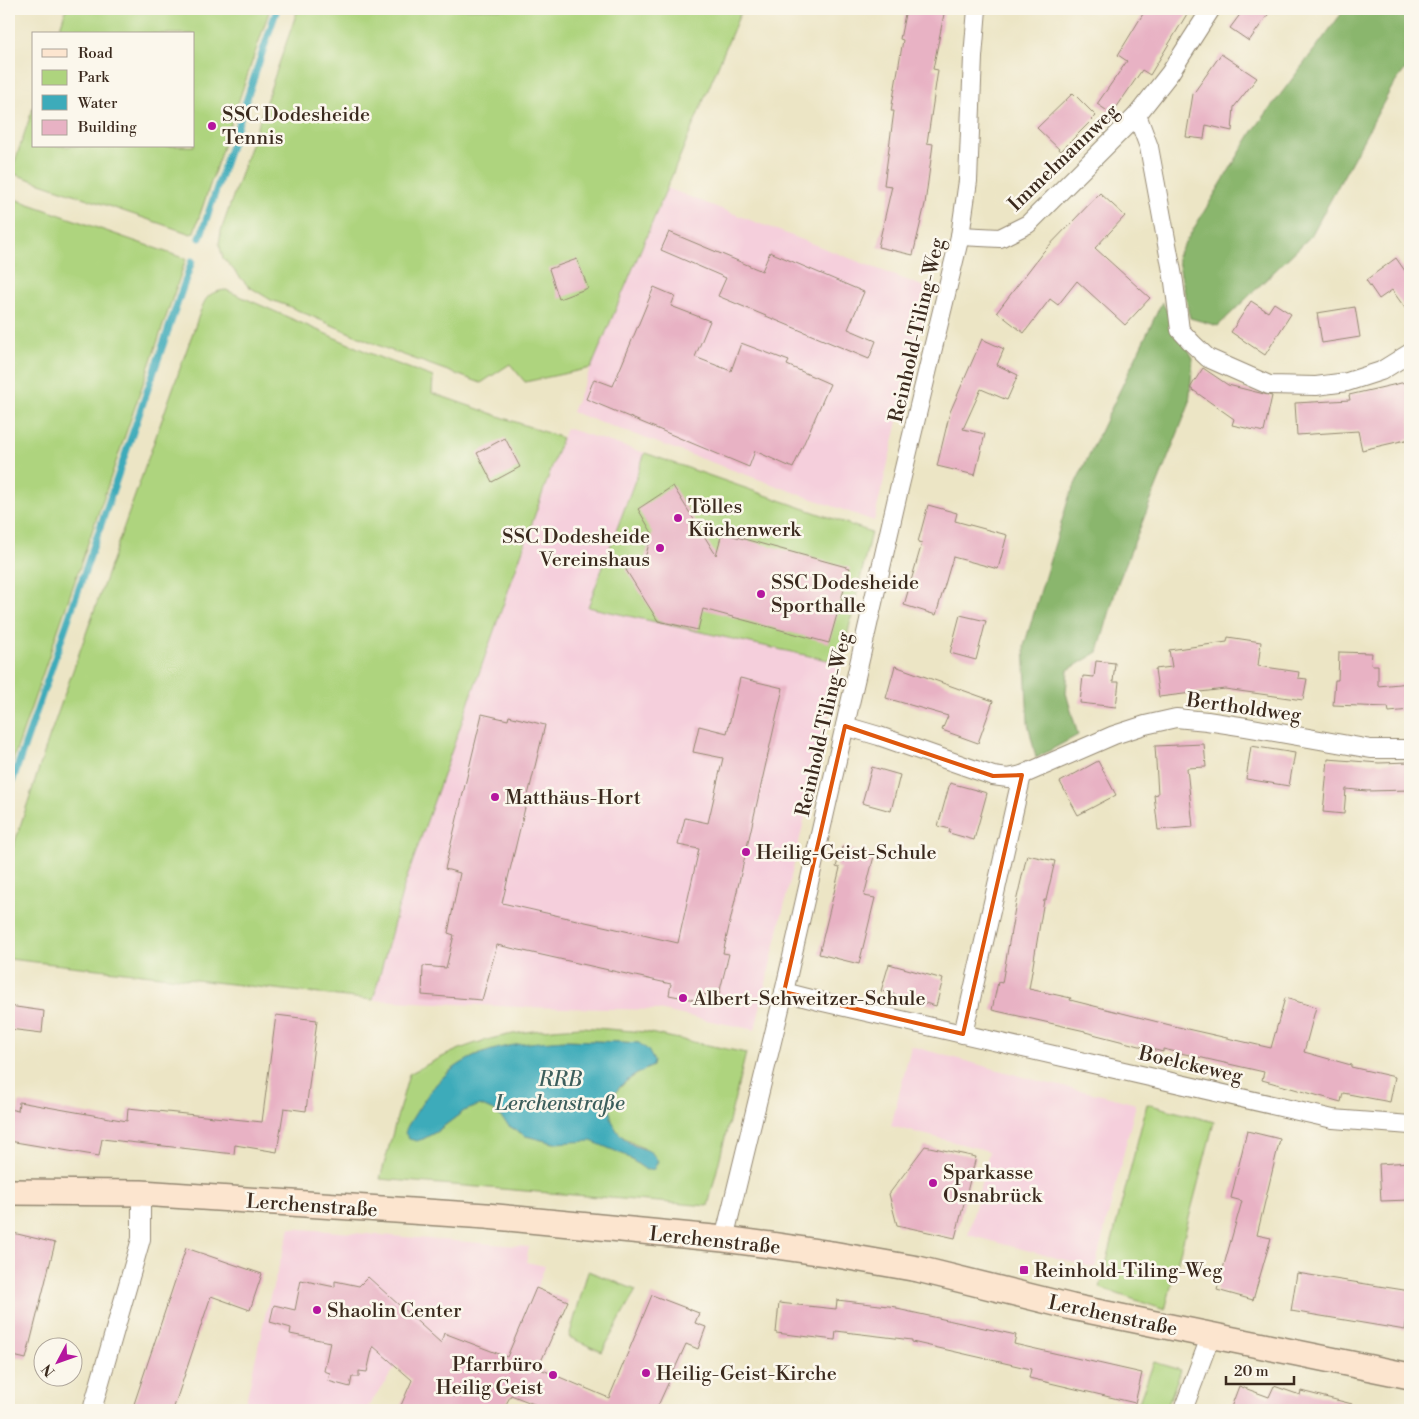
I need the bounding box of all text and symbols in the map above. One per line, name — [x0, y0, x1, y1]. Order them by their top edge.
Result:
legend — [32, 32, 195, 148]
text: Road — [78, 44, 113, 63]
text: Park — [78, 68, 110, 87]
text: Water — [77, 94, 118, 113]
street label: Immelmannweg — [1003, 99, 1125, 217]
place label: SSC Dodesheide Tennis — [222, 103, 370, 151]
text: Building — [77, 118, 137, 137]
marker: SSC Dodesheide Tennis — [206, 120, 218, 132]
street label: Reinhold-Tiling-Weg — [884, 235, 951, 425]
place label: Tölles Küchenwerk — [688, 495, 802, 543]
marker: Tölles Küchenwerk — [672, 512, 684, 524]
place label: SSC Dodesheide Vereinshaus — [502, 525, 650, 573]
marker: SSC Dodesheide Vereinshaus — [654, 542, 666, 554]
place label: SSC Dodesheide Sporthalle — [771, 571, 919, 619]
marker: SSC Dodesheide Sporthalle — [755, 588, 767, 600]
street label: Reinhold-Tiling-Weg — [791, 629, 858, 819]
street label: Bertholdweg — [1184, 688, 1303, 729]
place label: Matthäus-Hort — [505, 786, 641, 811]
marker: Matthäus-Hort — [489, 791, 501, 803]
place label: Heilig-Geist-Schule — [756, 841, 937, 866]
marker: Heilig-Geist-Schule — [740, 846, 752, 858]
place label: Albert-Schweitzer-Schule — [692, 987, 926, 1012]
marker: Albert-Schweitzer-Schule — [677, 992, 689, 1004]
street label: Boelckeweg — [1135, 1041, 1246, 1090]
water label: RRB Lerchenstraße — [494, 1067, 625, 1117]
place label: Sparkasse Osnabrück — [943, 1161, 1044, 1209]
marker: Sparkasse Osnabrück — [927, 1177, 939, 1189]
street label: Lerchenstraße — [245, 1189, 378, 1224]
street label: Lerchenstraße — [648, 1222, 782, 1261]
place label: Reinhold-Tiling-Weg — [1034, 1259, 1223, 1284]
marker: Reinhold-Tiling-Weg — [1018, 1264, 1030, 1276]
street label: Lerchenstraße — [1046, 1291, 1180, 1342]
place label: Shaolin Center — [327, 1299, 462, 1324]
marker: Shaolin Center — [311, 1304, 323, 1316]
north arrow — [32, 1336, 82, 1386]
place label: Pfarrbüro Heilig Geist — [436, 1353, 543, 1401]
scale bar — [1226, 1354, 1294, 1386]
text: N — [39, 1360, 59, 1380]
place label: Heilig-Geist-Kirche — [656, 1362, 837, 1387]
text: 20 m — [1234, 1362, 1269, 1381]
marker: Heilig-Geist-Kirche — [640, 1367, 652, 1379]
marker: Pfarrbüro Heilig Geist — [547, 1369, 559, 1381]

